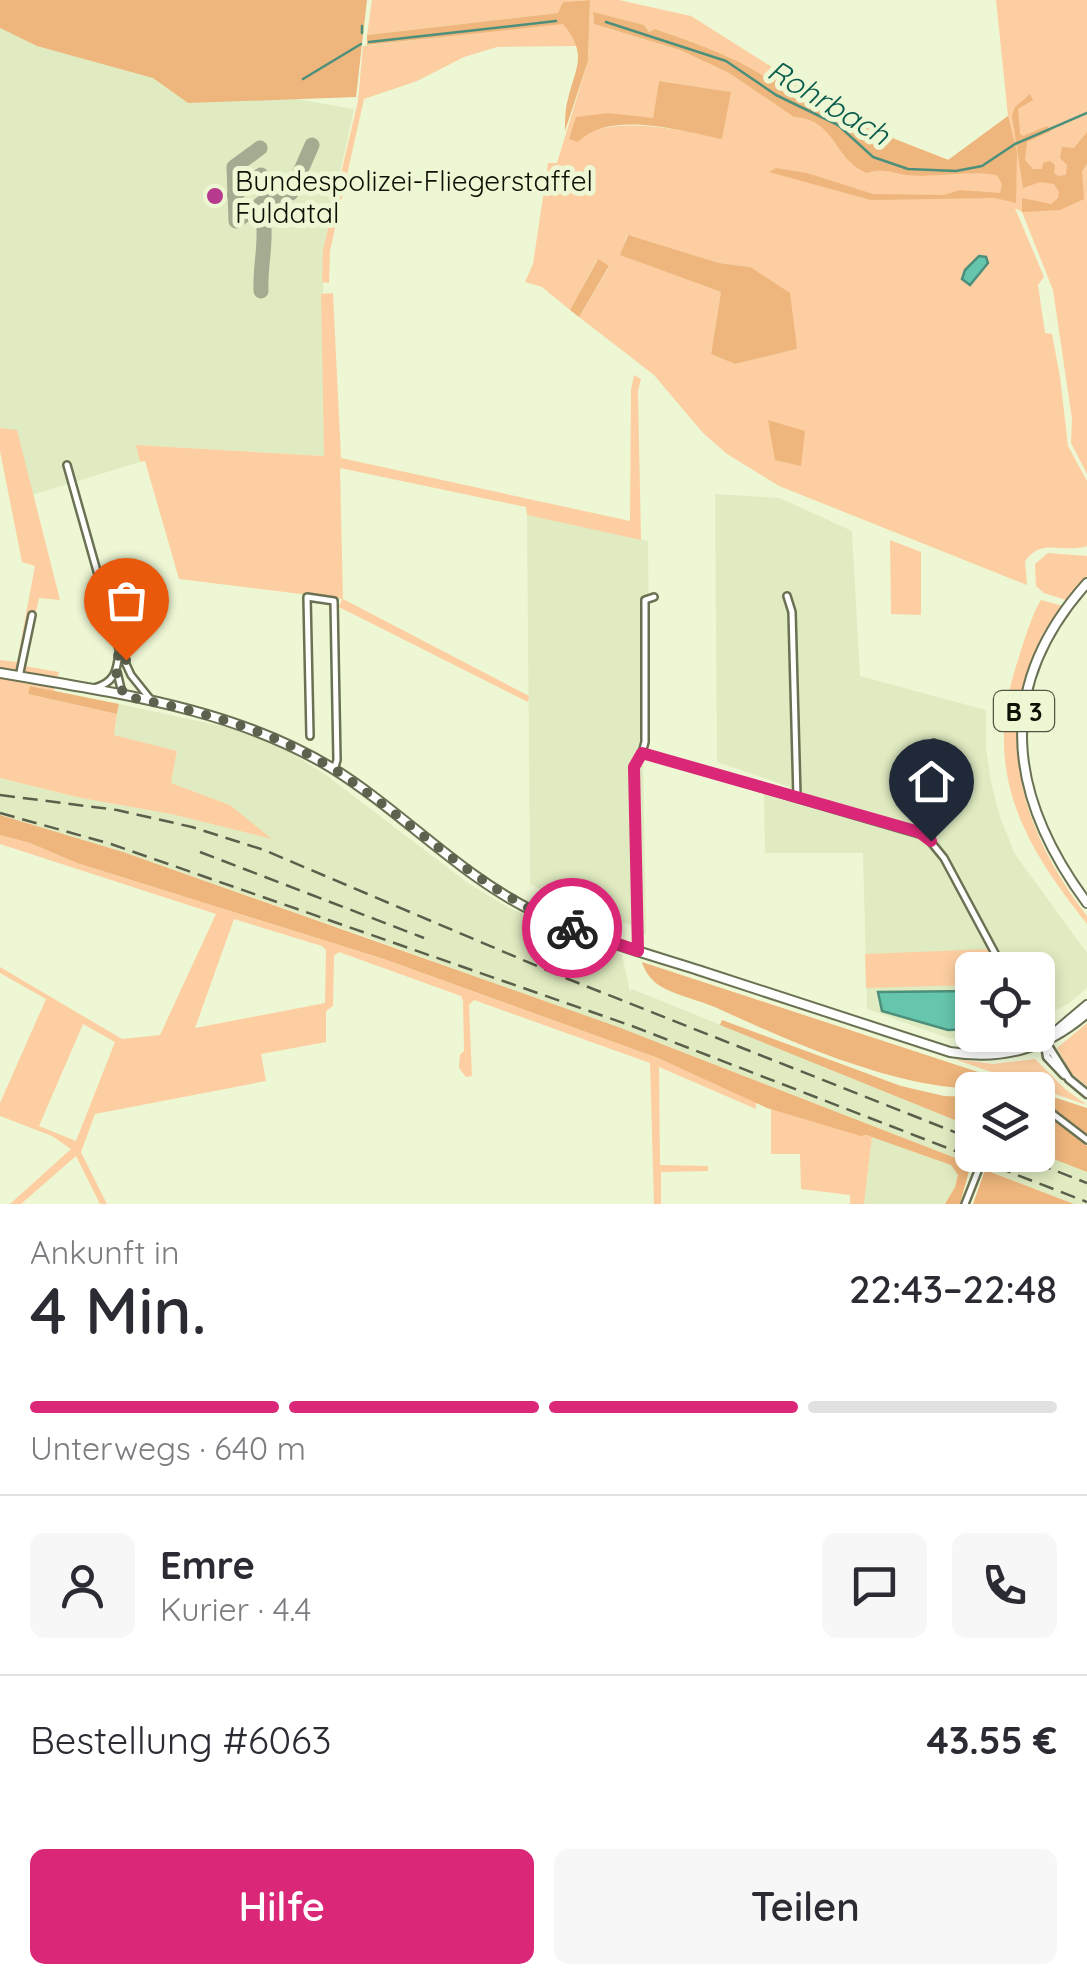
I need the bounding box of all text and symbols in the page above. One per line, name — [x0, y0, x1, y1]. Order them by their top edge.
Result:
water label: Rohrbach — [761, 51, 898, 154]
place label: Bundespolizei-Fliegerstaffel Fuldatal — [235, 163, 593, 230]
marker: Bundespolizei-Fliegerstaffel Fuldatal — [204, 185, 226, 207]
pin — [84, 558, 169, 661]
icon: bag — [99, 573, 154, 628]
road number: B 3 — [994, 691, 1054, 731]
pin — [889, 739, 974, 842]
icon: home — [904, 754, 959, 809]
courier — [522, 878, 622, 978]
icon: bike — [545, 901, 600, 956]
map controls — [955, 952, 1055, 1172]
button: locate — [955, 952, 1055, 1052]
button: layers — [955, 1072, 1055, 1172]
text: Ankunft in — [30, 1232, 179, 1272]
text: 22:43–22:48 — [849, 1265, 1057, 1313]
text: 4 Min. — [30, 1269, 206, 1350]
text: Unterwegs · 640 m — [30, 1428, 306, 1468]
button: person — [30, 1533, 135, 1638]
button: chat — [822, 1533, 927, 1638]
button: phone — [952, 1533, 1057, 1638]
text: Emre — [160, 1541, 255, 1589]
text: Kurier · 4.4 — [160, 1589, 311, 1629]
text: Bestellung #6063 — [30, 1716, 331, 1764]
text: 43.55 € — [927, 1716, 1057, 1764]
button: Hilfe — [30, 1849, 534, 1964]
button: Teilen — [554, 1849, 1057, 1964]

